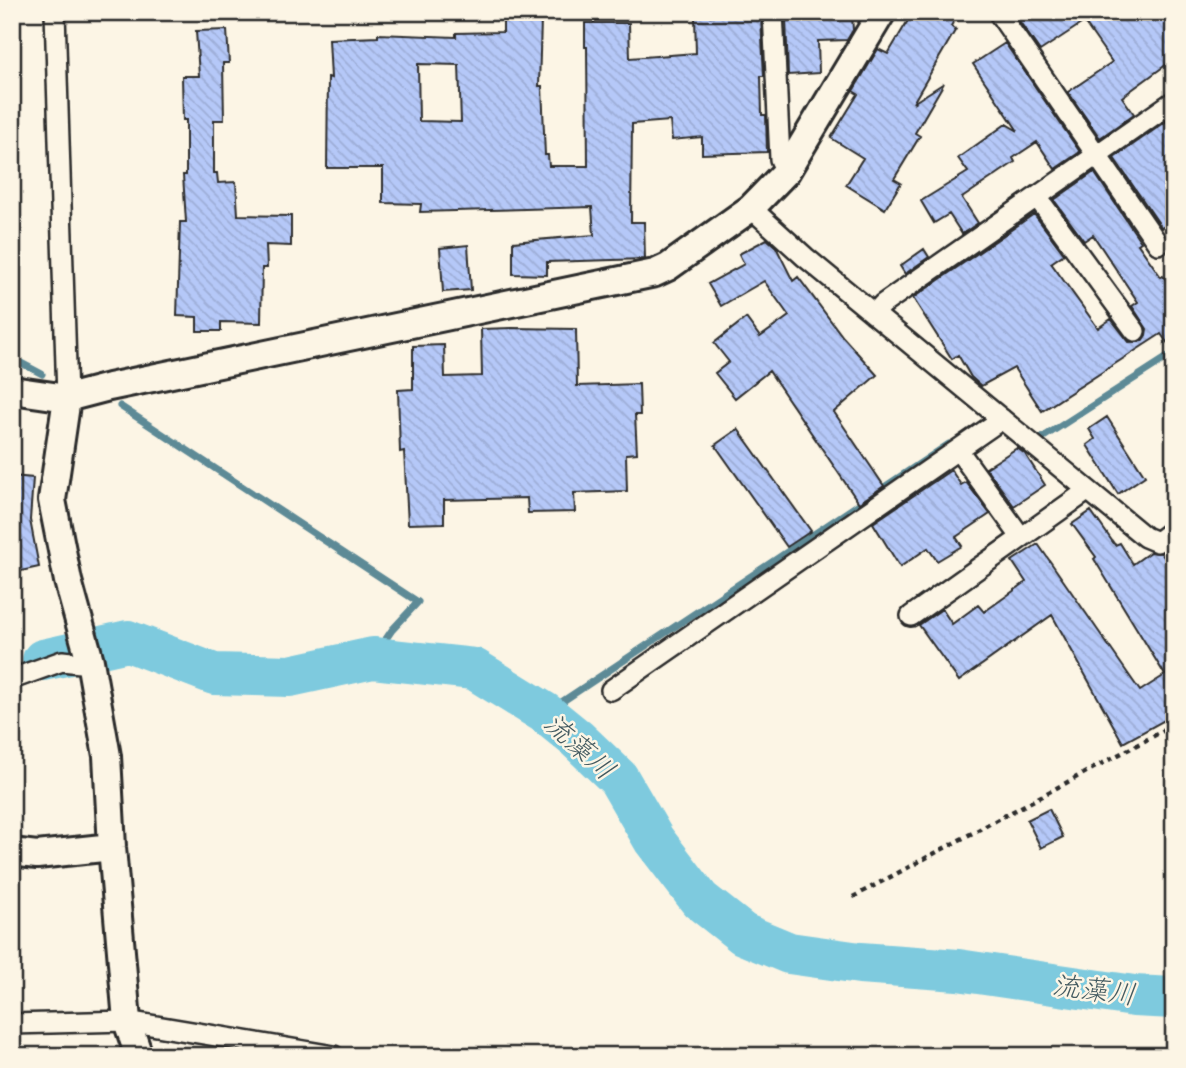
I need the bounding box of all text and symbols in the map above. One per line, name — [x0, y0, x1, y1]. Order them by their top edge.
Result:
water label: 流藻川 — [532, 700, 627, 793]
water label: 流藻川 — [1049, 960, 1139, 1019]

